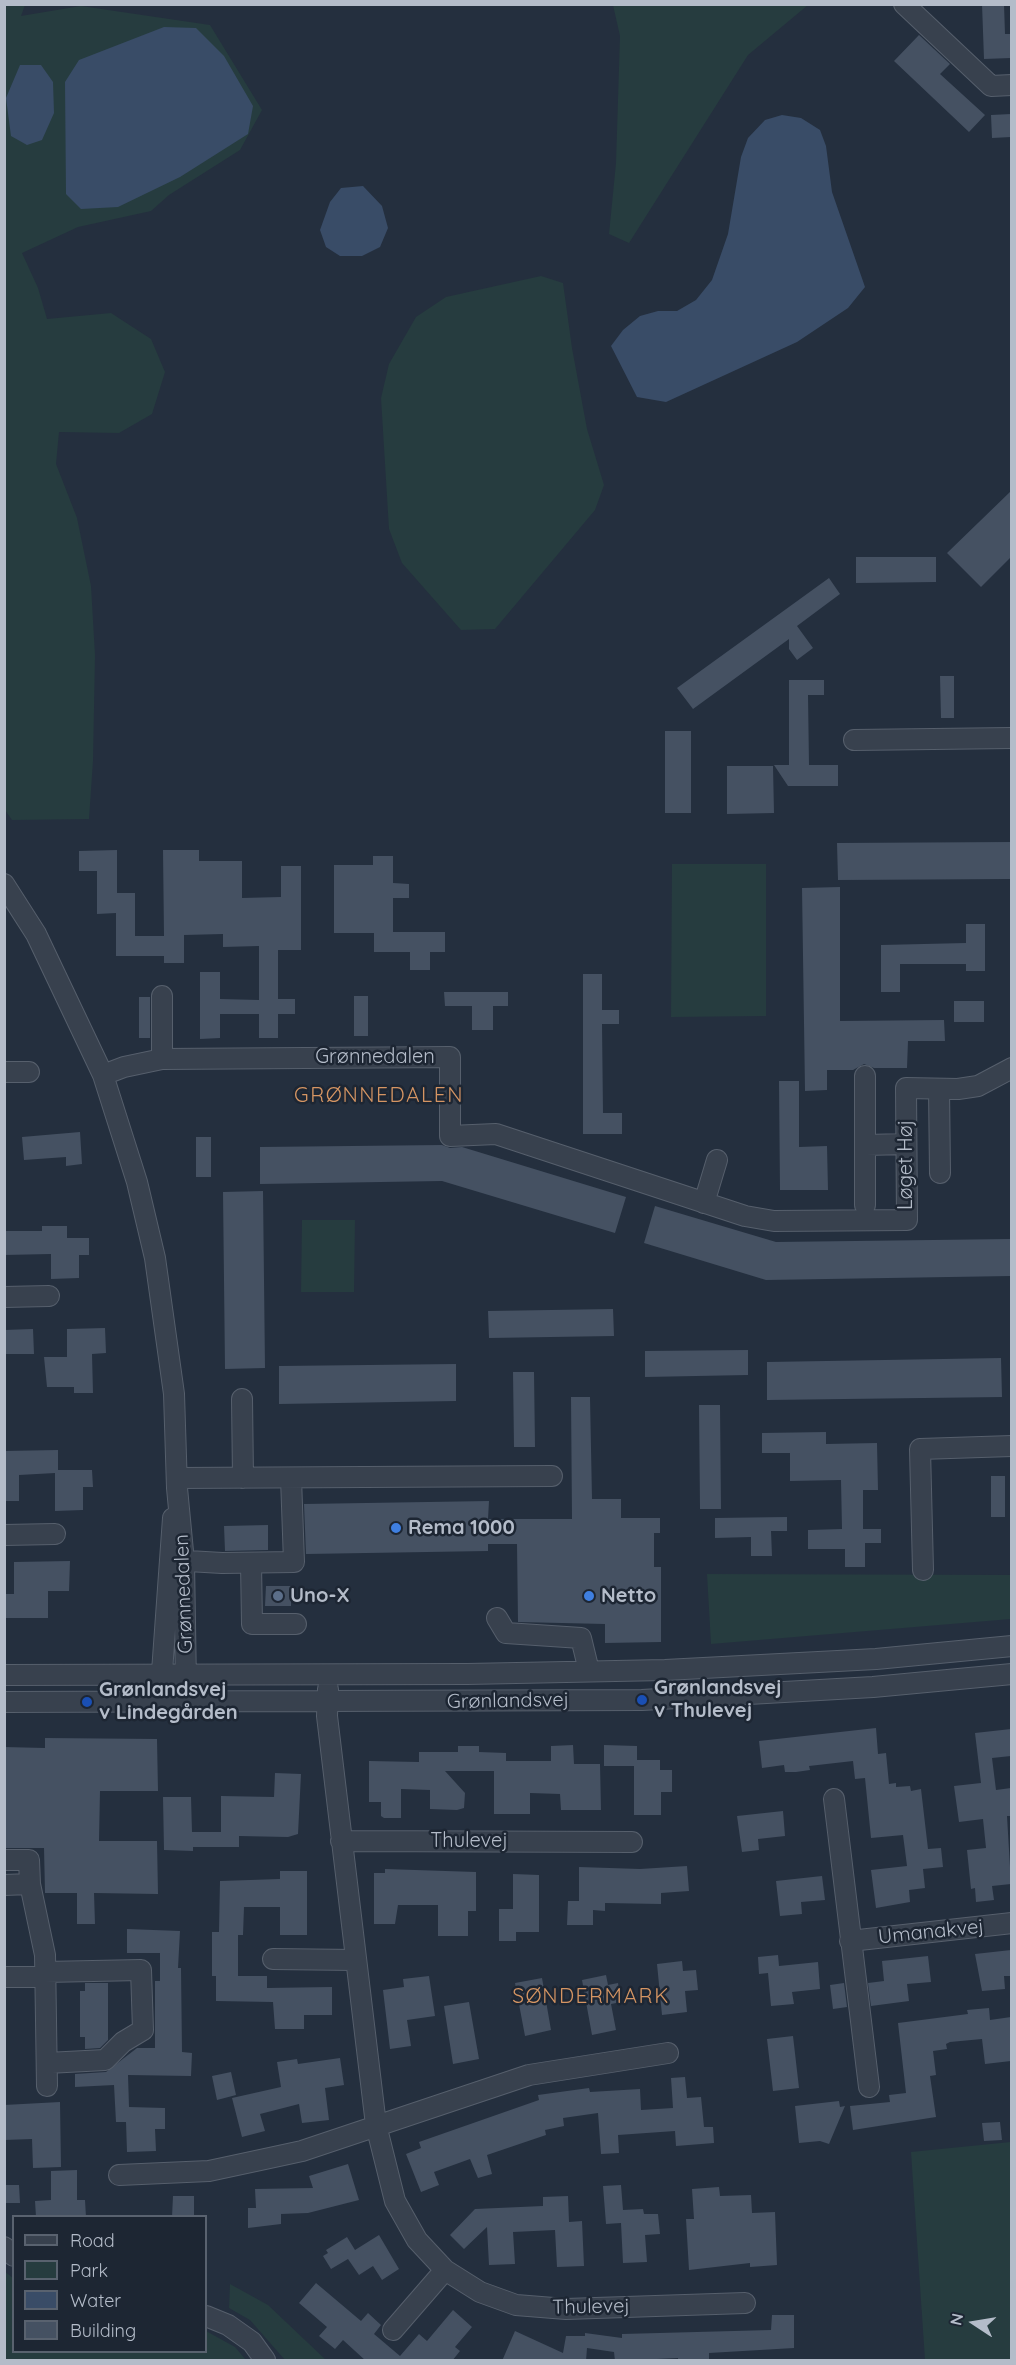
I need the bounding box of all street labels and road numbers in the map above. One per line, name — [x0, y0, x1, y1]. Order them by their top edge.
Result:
street label: Grønnedalen — [315, 1045, 435, 1069]
street label: Løget Høj — [894, 1120, 918, 1210]
street label: Grønnedalen — [170, 1534, 198, 1654]
street label: Grønlandsvej — [447, 1688, 569, 1714]
street label: Thulevej — [430, 1829, 508, 1853]
street label: Umanakvej — [877, 1915, 985, 1949]
street label: Thulevej — [552, 2294, 630, 2320]

